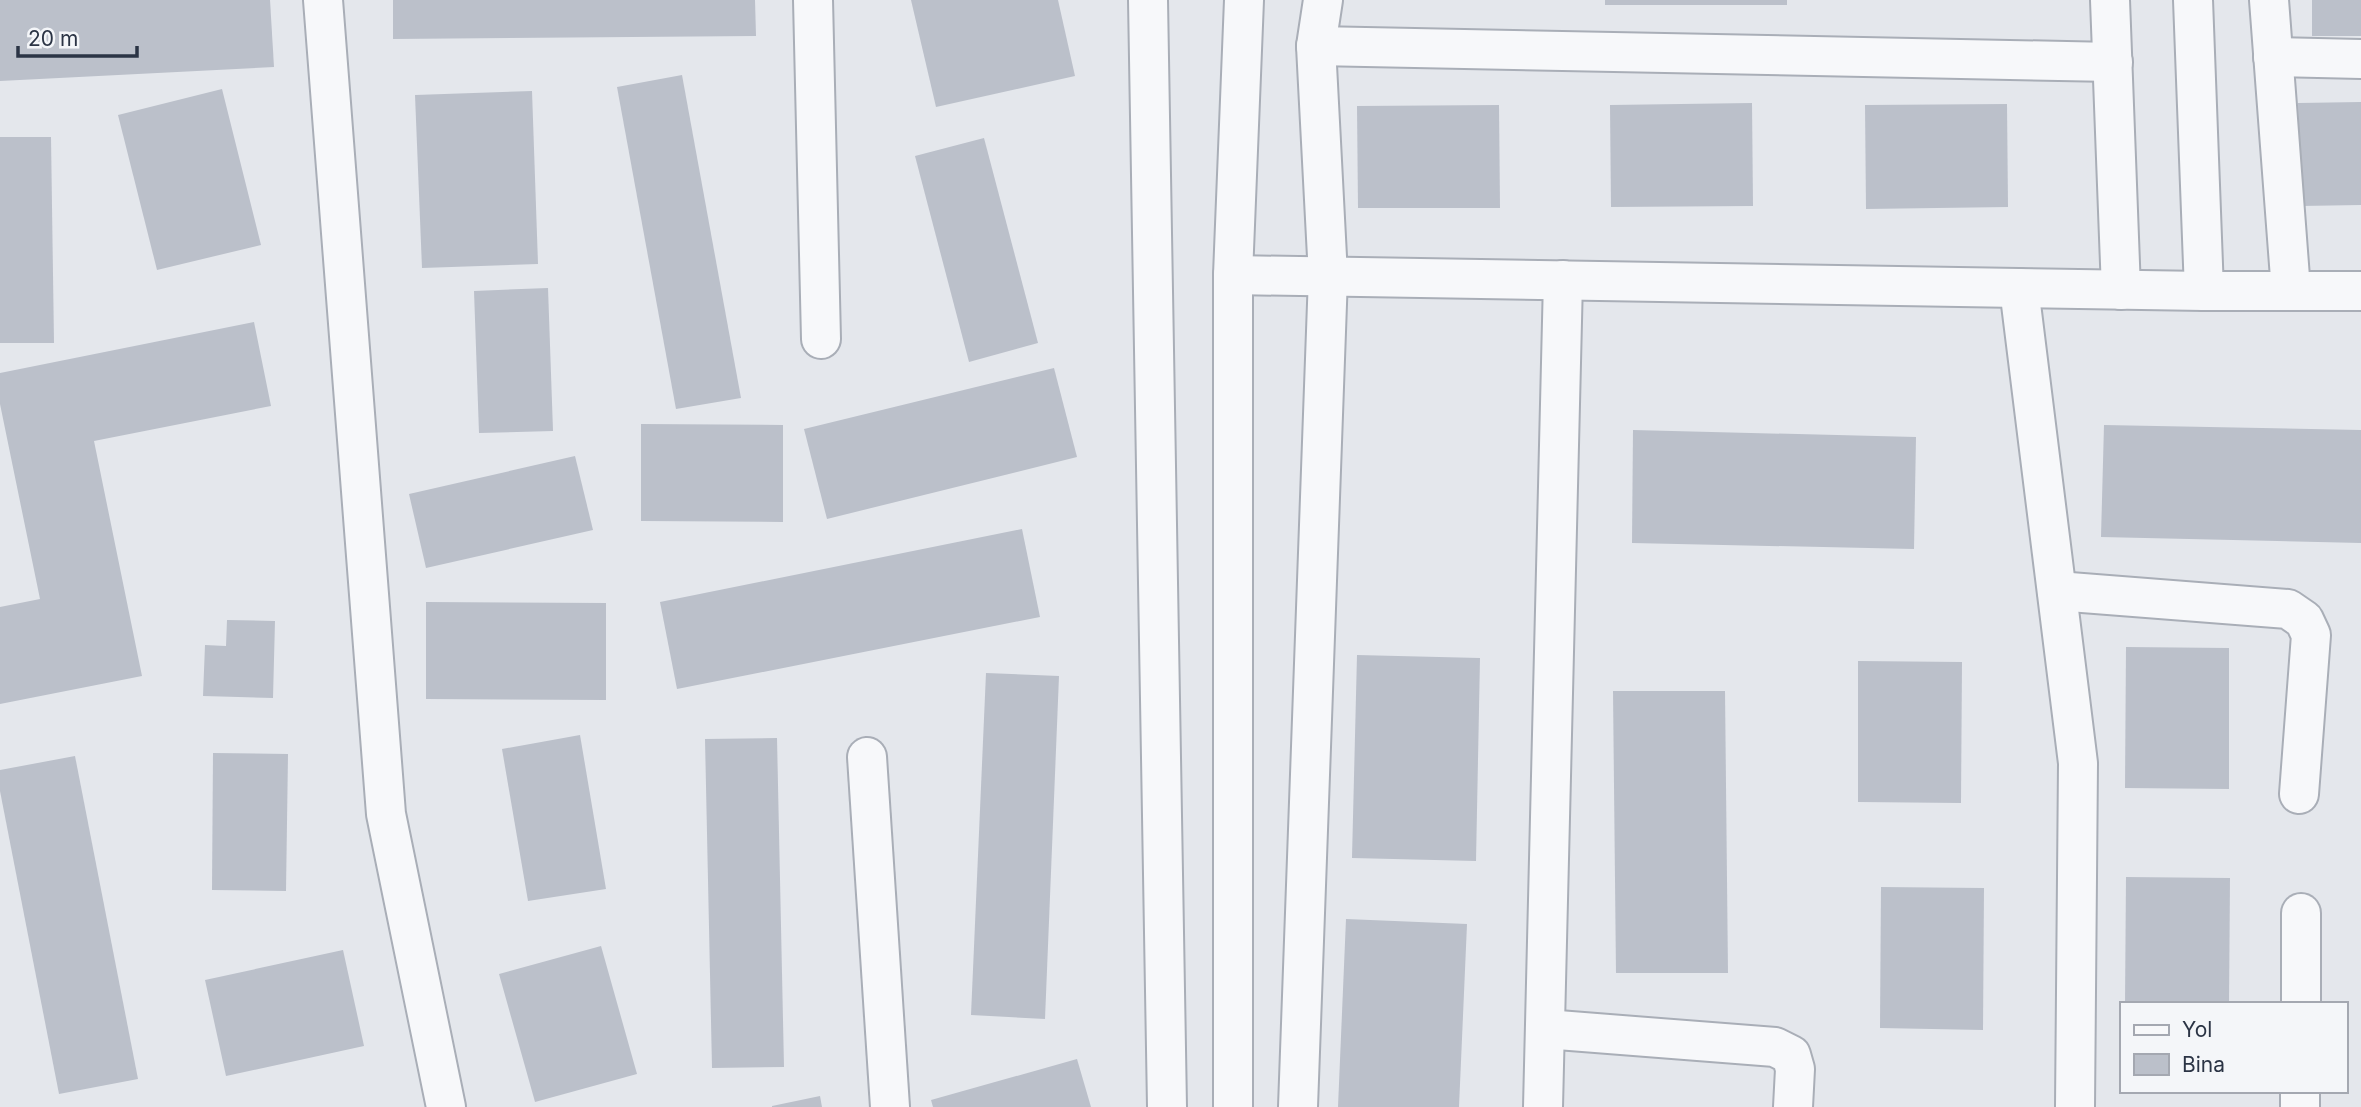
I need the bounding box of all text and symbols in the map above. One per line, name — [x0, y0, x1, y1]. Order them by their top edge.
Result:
scale bar — [18, 14, 136, 58]
text: 20 m — [28, 26, 78, 51]
legend — [2120, 1002, 2347, 1093]
text: Yol — [2182, 1017, 2212, 1042]
text: Bina — [2182, 1052, 2225, 1077]

